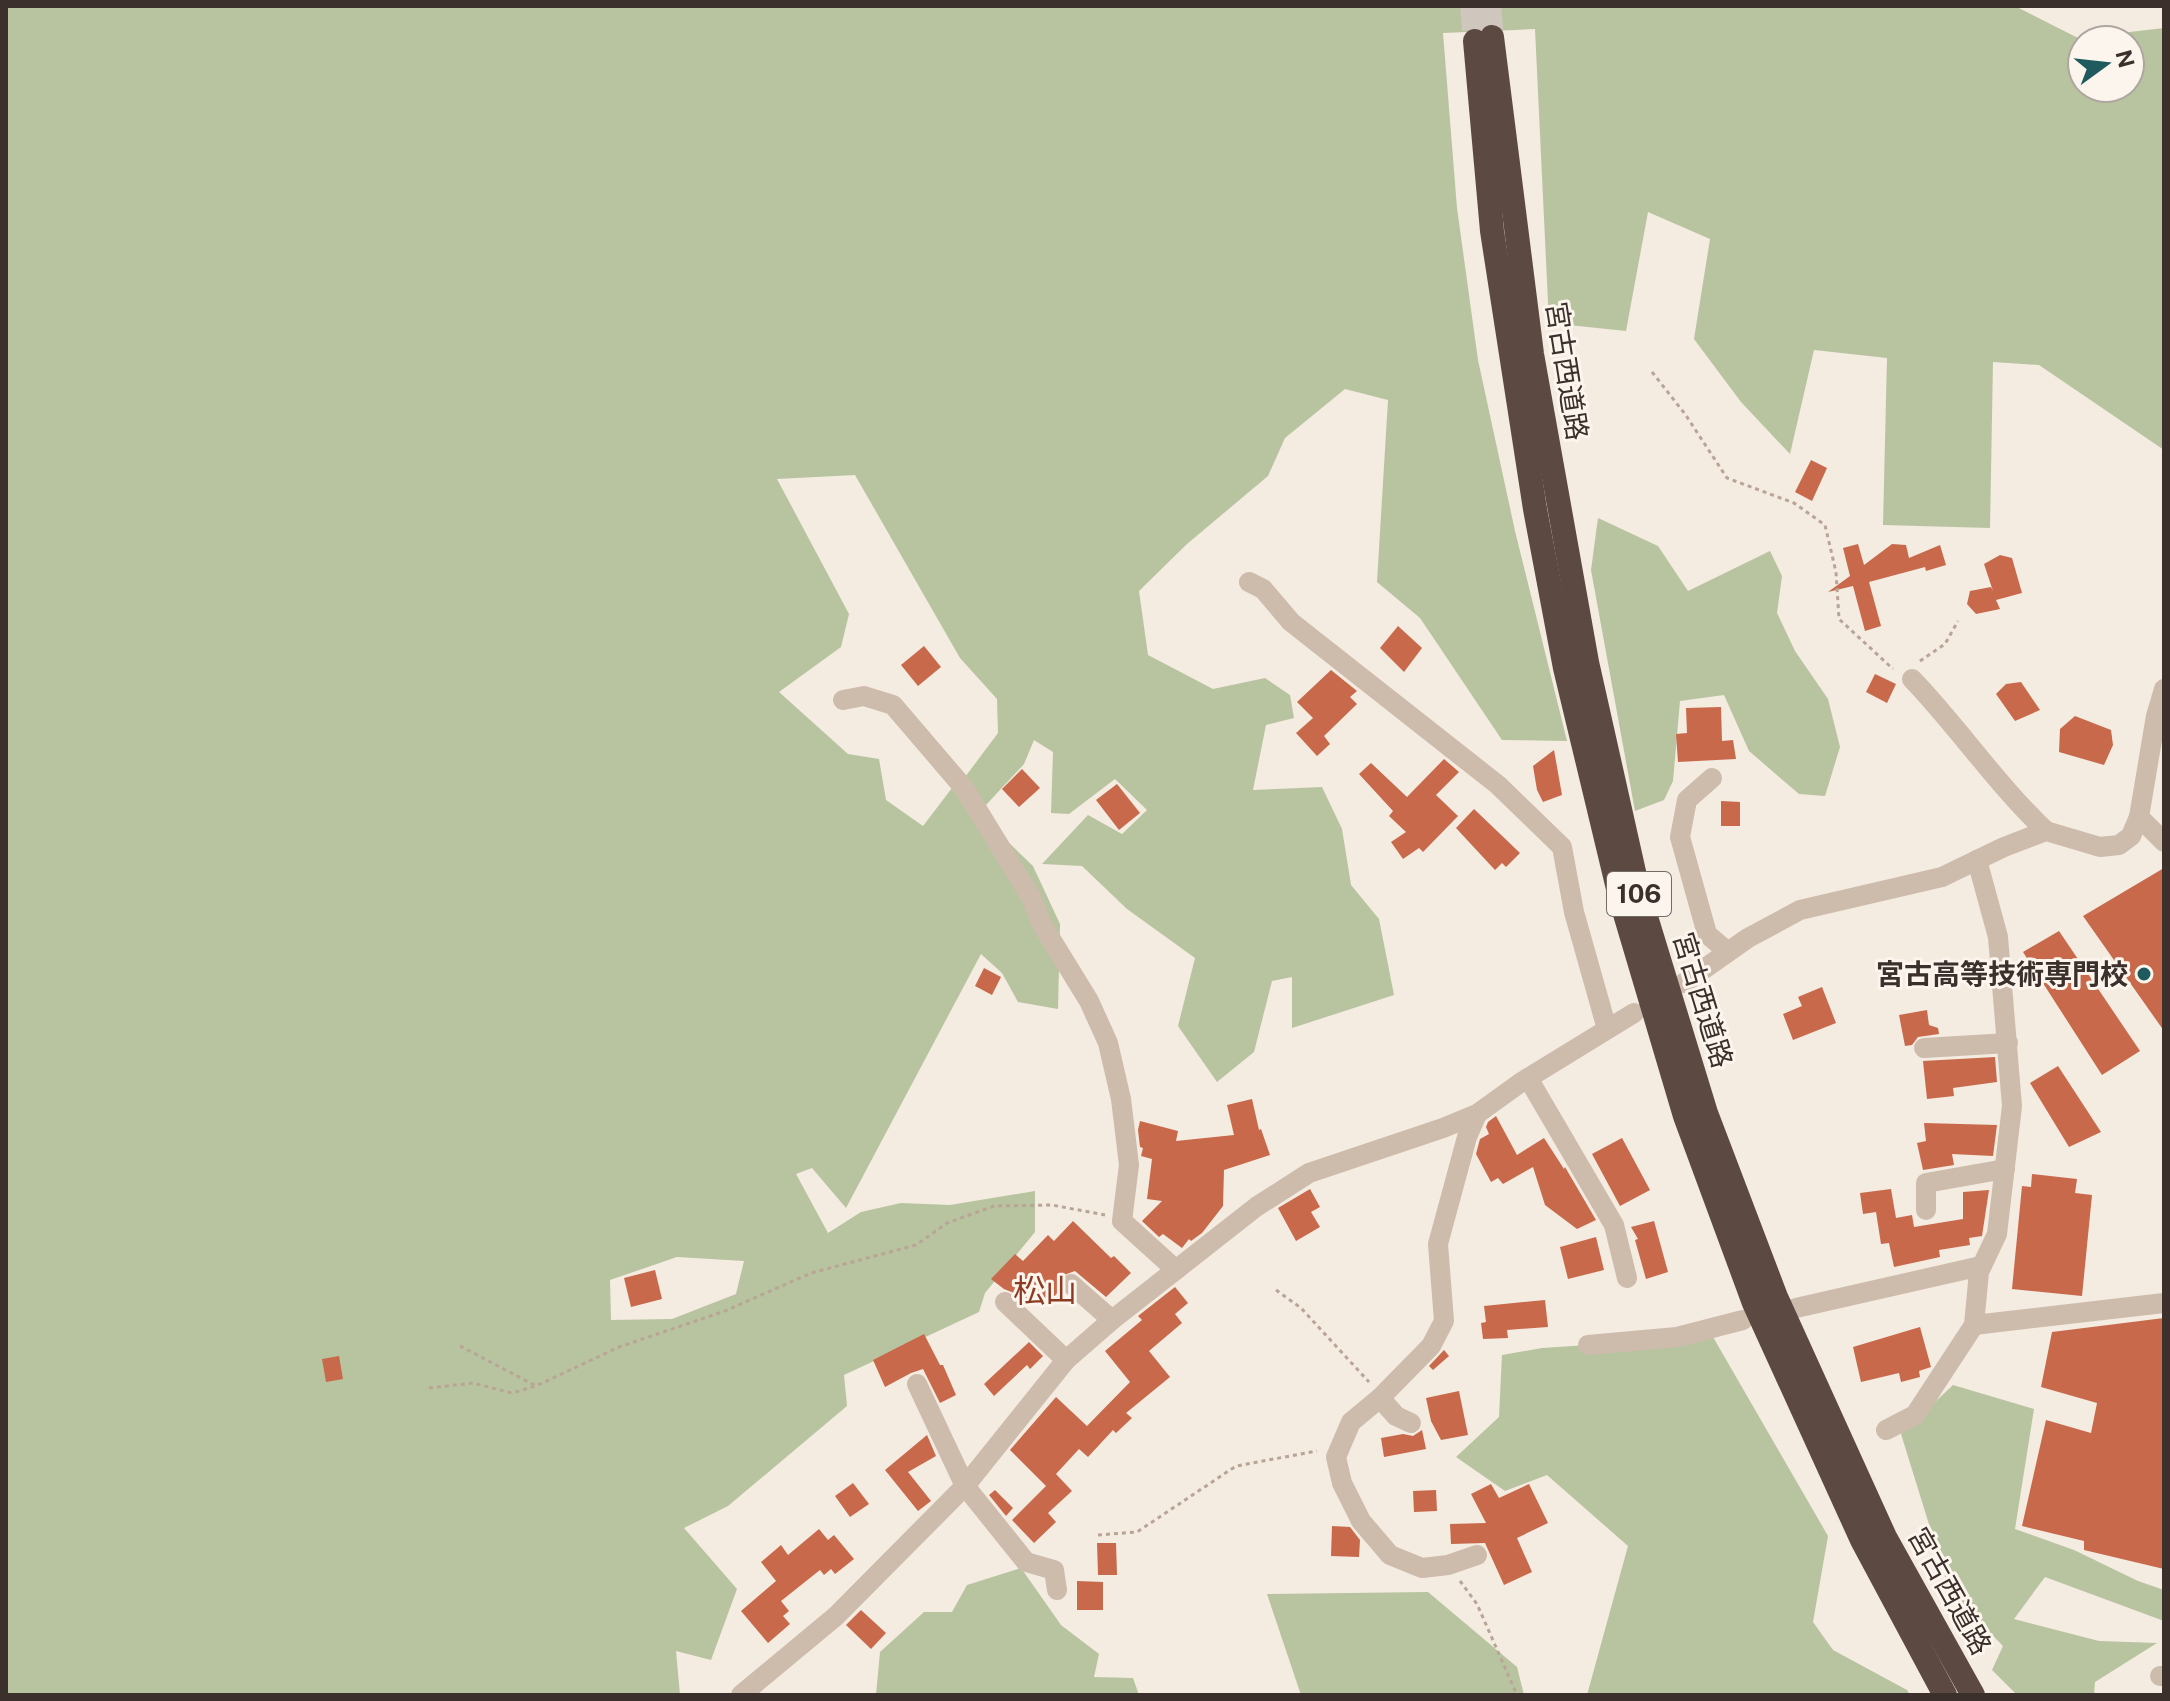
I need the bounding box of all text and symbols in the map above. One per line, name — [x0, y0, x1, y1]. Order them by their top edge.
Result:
north arrow — [2066, 24, 2146, 104]
text: N — [2111, 47, 2140, 71]
street label: 宮古西道路 — [1540, 299, 1595, 443]
road number: 106 — [1607, 872, 1671, 916]
street label: 宮古西道路 — [1667, 928, 1740, 1072]
place label: 宮古高等技術専門校 — [1876, 957, 2128, 990]
marker: 宮古高等技術専門校 — [2135, 965, 2153, 983]
district label: 松山 — [1013, 1272, 1077, 1309]
street label: 宮古西道路 — [1902, 1522, 1999, 1660]

